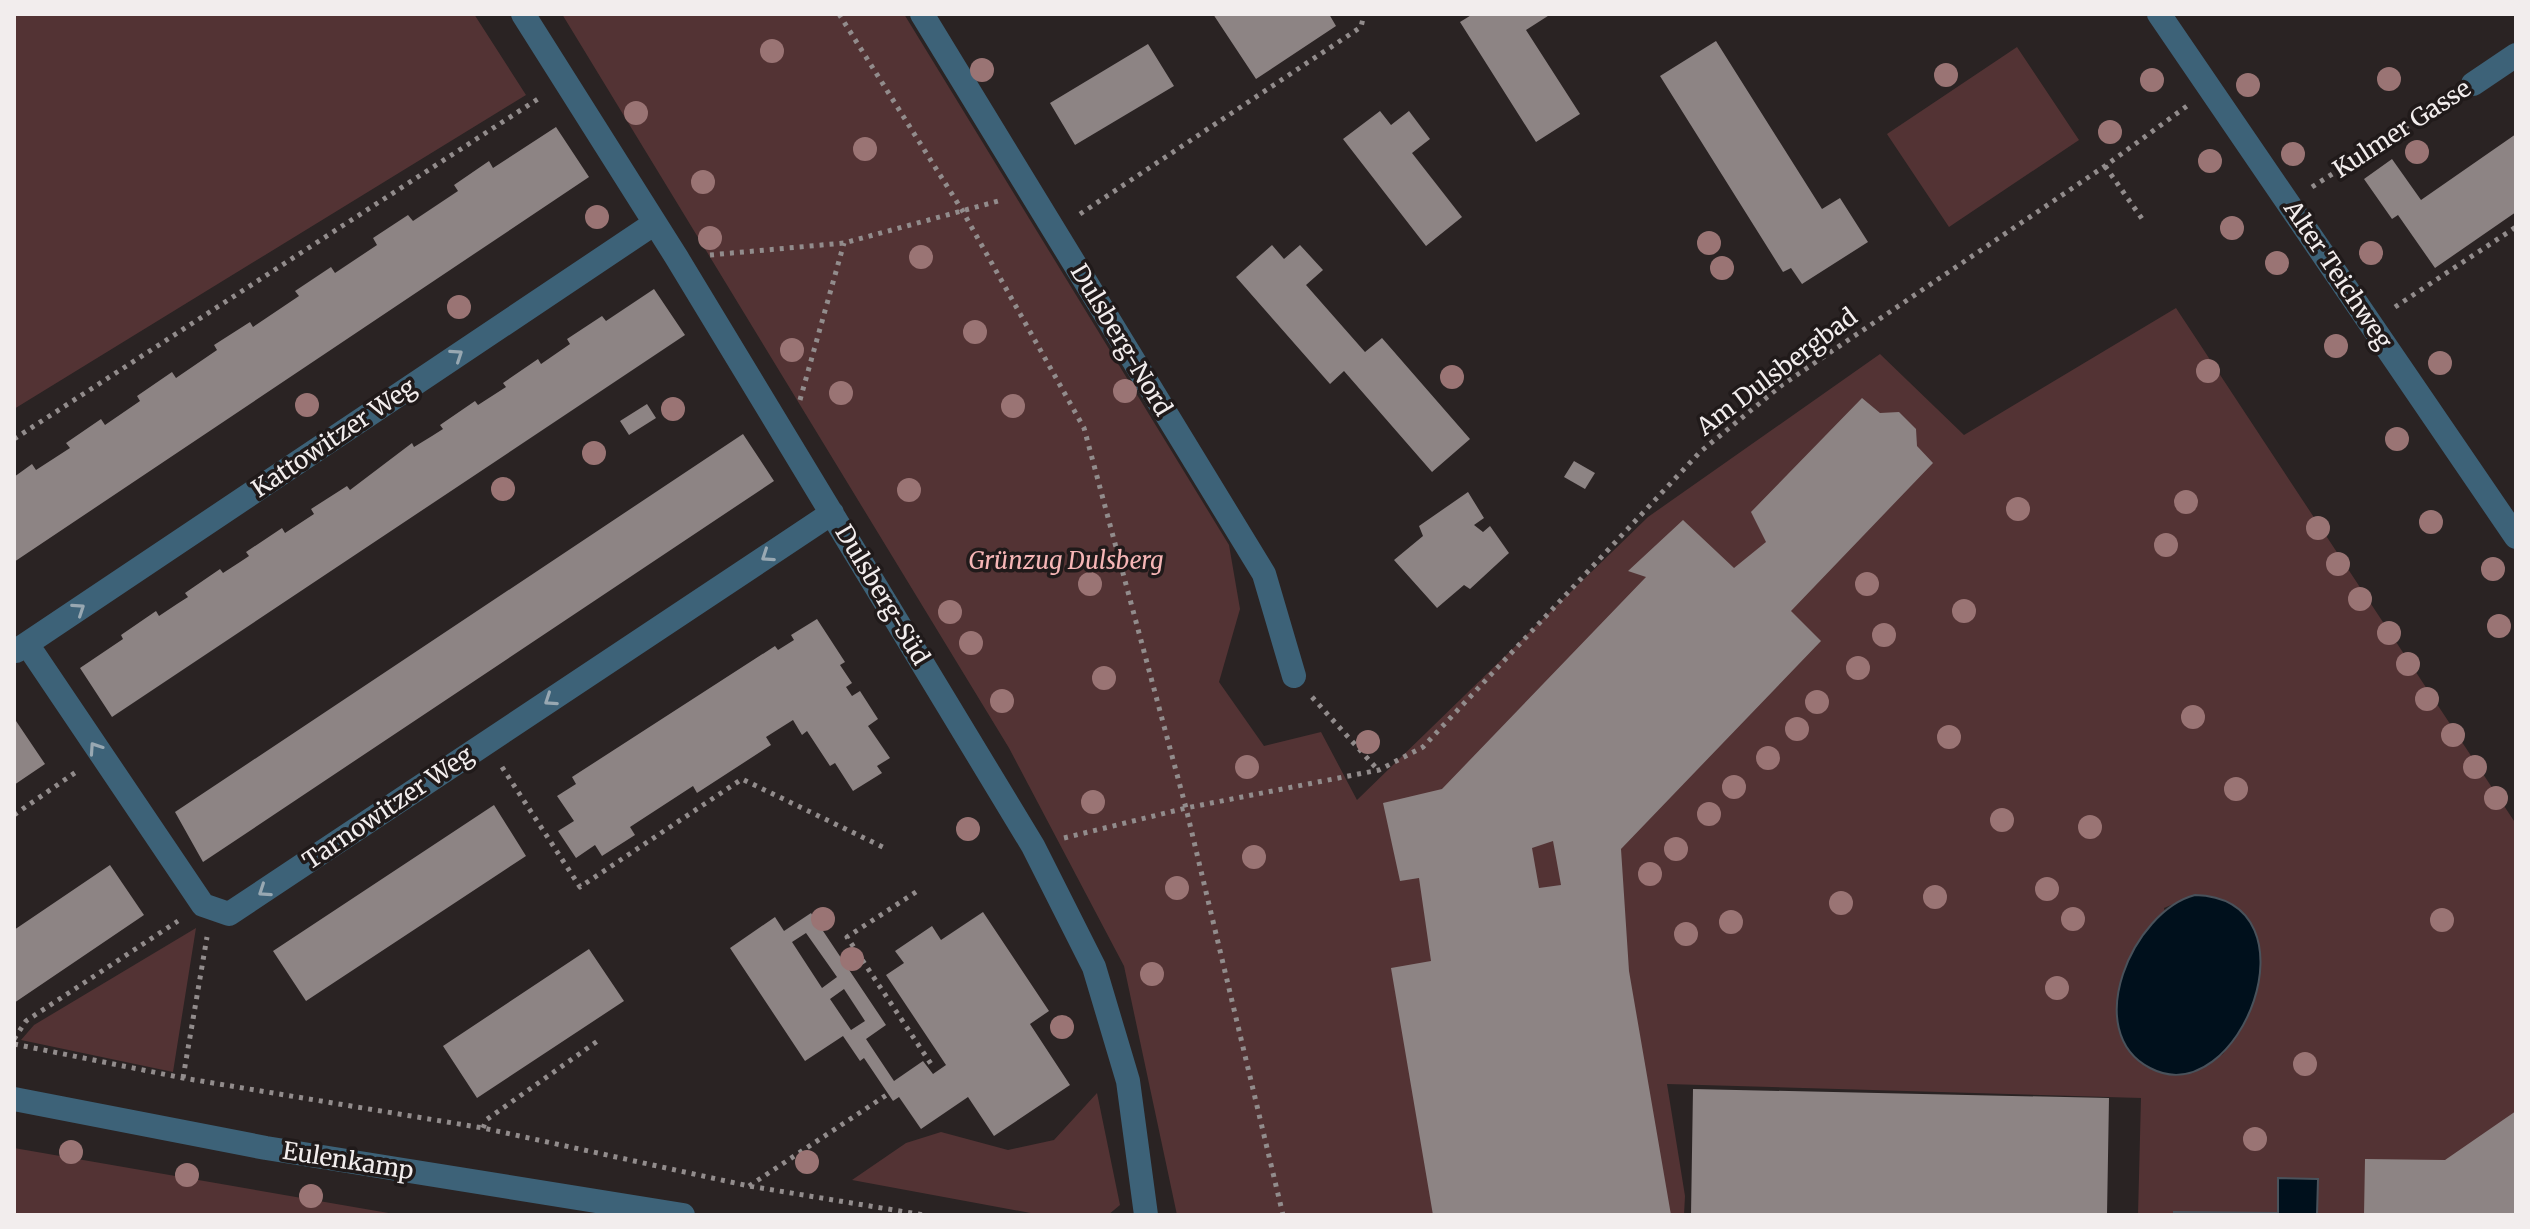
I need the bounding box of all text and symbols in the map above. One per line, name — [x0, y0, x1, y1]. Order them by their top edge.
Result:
street label: Kulmer Gasse — [2327, 72, 2477, 185]
street label: Alter Teichweg — [2277, 194, 2400, 355]
street label: Dulsberg-Nord — [1064, 258, 1179, 421]
street label: Am Dulsbergbad — [1689, 301, 1863, 443]
one-way arrow — [449, 350, 463, 365]
street label: Kattowitzer Weg — [246, 371, 422, 504]
street label: Dulsberg-Süd — [828, 519, 936, 670]
park label: Grünzug Dulsberg — [969, 545, 1163, 576]
one-way arrow — [761, 546, 775, 561]
one-way arrow — [70, 604, 84, 619]
one-way arrow — [545, 690, 559, 705]
street label: Tarnowitzer Weg — [297, 739, 479, 876]
one-way arrow — [90, 742, 105, 756]
one-way arrow — [258, 881, 273, 896]
street label: Eulenkamp — [280, 1135, 416, 1186]

